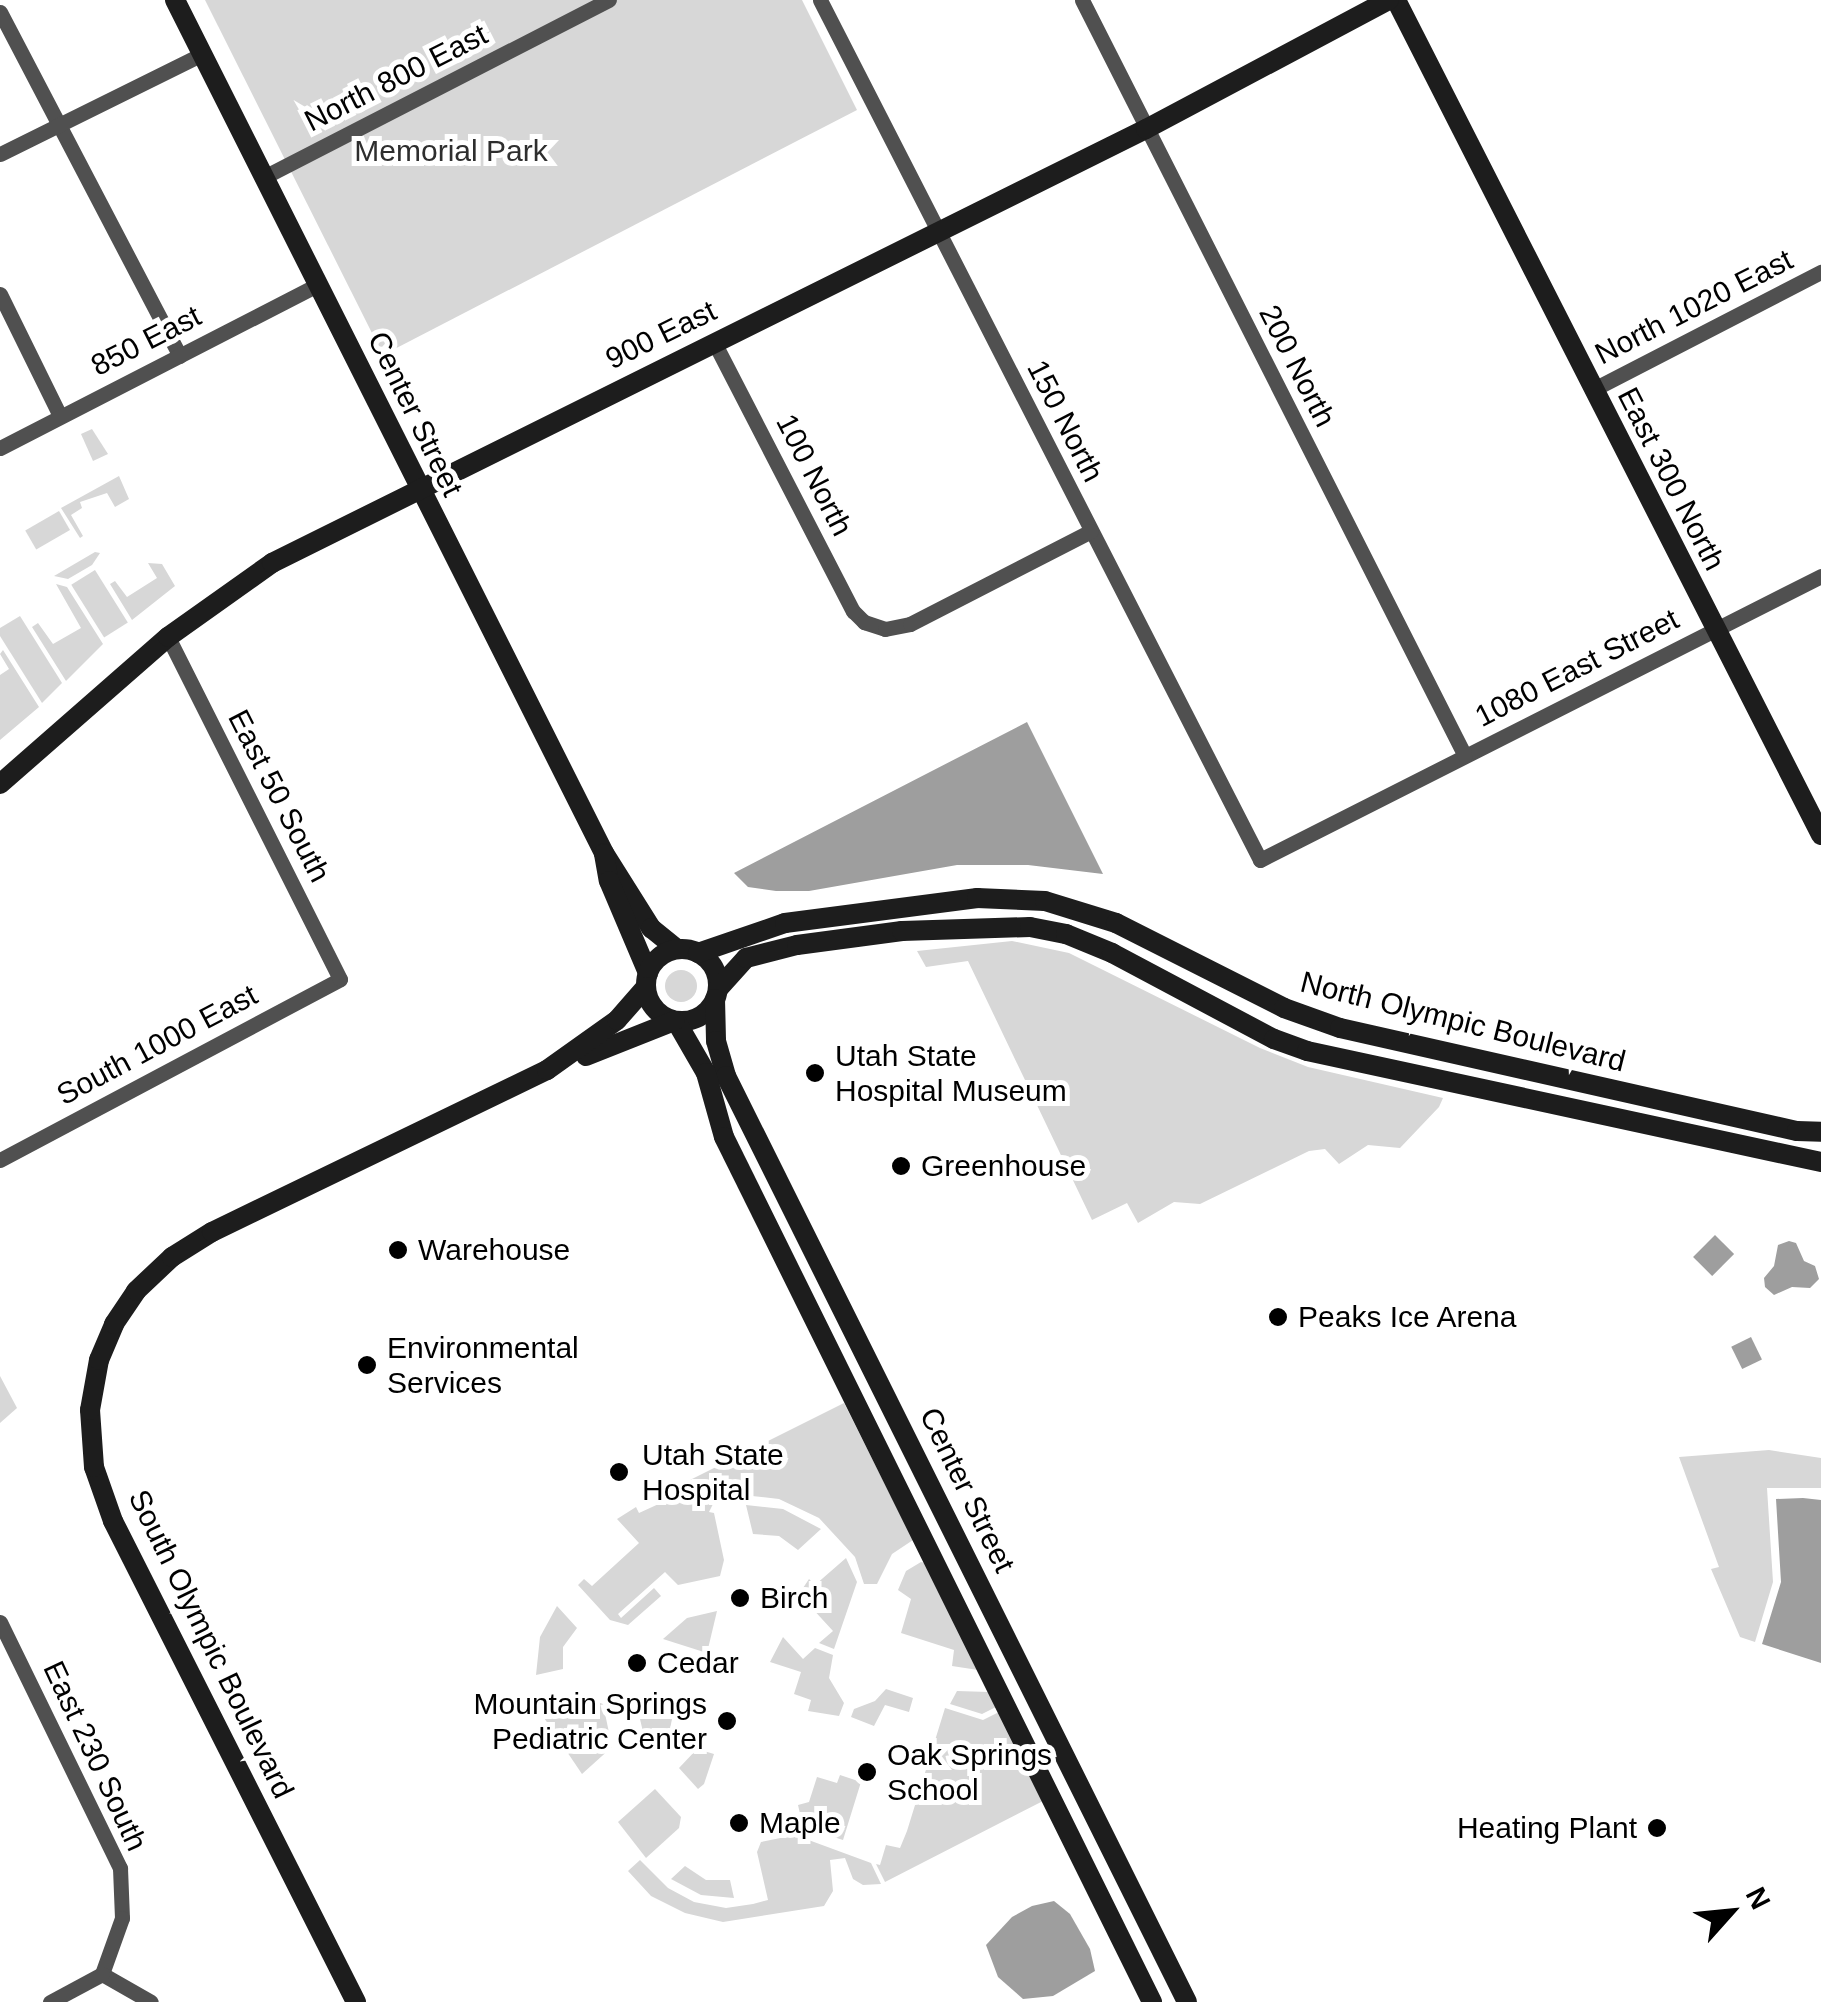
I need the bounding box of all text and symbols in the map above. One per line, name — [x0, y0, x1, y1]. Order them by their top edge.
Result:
street label: North 800 East — [299, 17, 493, 139]
park label: Memorial Park — [354, 133, 548, 169]
street label: North 1020 East — [1589, 242, 1799, 372]
street label: 900 East — [600, 293, 722, 377]
street label: 850 East — [85, 298, 207, 384]
street label: 200 North — [1251, 299, 1343, 433]
street label: Center Street — [360, 326, 470, 502]
street label: 150 North — [1019, 354, 1111, 488]
street label: East 300 North — [1610, 382, 1732, 576]
street label: 100 North — [768, 408, 860, 542]
street label: 1080 East Street — [1469, 601, 1685, 735]
street label: East 50 South — [220, 704, 338, 888]
street label: North Olympic Boulevard — [1297, 964, 1629, 1080]
street label: South 1000 East — [51, 977, 263, 1113]
place label: Utah State Hospital Museum — [835, 1038, 1067, 1108]
marker: Utah State Hospital Museum — [804, 1062, 826, 1084]
place label: Greenhouse — [921, 1148, 1086, 1184]
marker: Greenhouse — [890, 1155, 912, 1177]
place label: Warehouse — [418, 1232, 570, 1268]
marker: Warehouse — [387, 1239, 409, 1261]
place label: Peaks Ice Arena — [1298, 1299, 1518, 1335]
marker: Peaks Ice Arena — [1267, 1306, 1289, 1328]
place label: Environmental Services — [387, 1330, 579, 1400]
marker: Environmental Services — [356, 1354, 378, 1376]
street label: Center Street — [912, 1402, 1022, 1578]
place label: Utah State Hospital — [642, 1437, 784, 1508]
marker: Utah State Hospital — [606, 1459, 632, 1485]
street label: South Olympic Boulevard — [121, 1484, 301, 1804]
place label: Birch — [760, 1580, 828, 1616]
marker: Birch — [729, 1587, 751, 1609]
place label: Cedar — [657, 1645, 739, 1681]
marker: Cedar — [626, 1652, 648, 1674]
street label: East 230 South — [35, 1655, 155, 1857]
place label: Mountain Springs Pediatric Center — [474, 1686, 707, 1756]
marker: Mountain Springs Pediatric Center — [716, 1710, 738, 1732]
place label: Oak Springs School — [887, 1737, 1052, 1808]
marker: Oak Springs School — [856, 1761, 878, 1783]
place label: Maple — [759, 1805, 841, 1841]
place label: Heating Plant — [1457, 1810, 1637, 1846]
marker: Maple — [728, 1812, 750, 1834]
marker: Heating Plant — [1646, 1817, 1668, 1839]
north arrow — [1681, 1862, 1781, 1962]
text: N — [1740, 1882, 1777, 1914]

